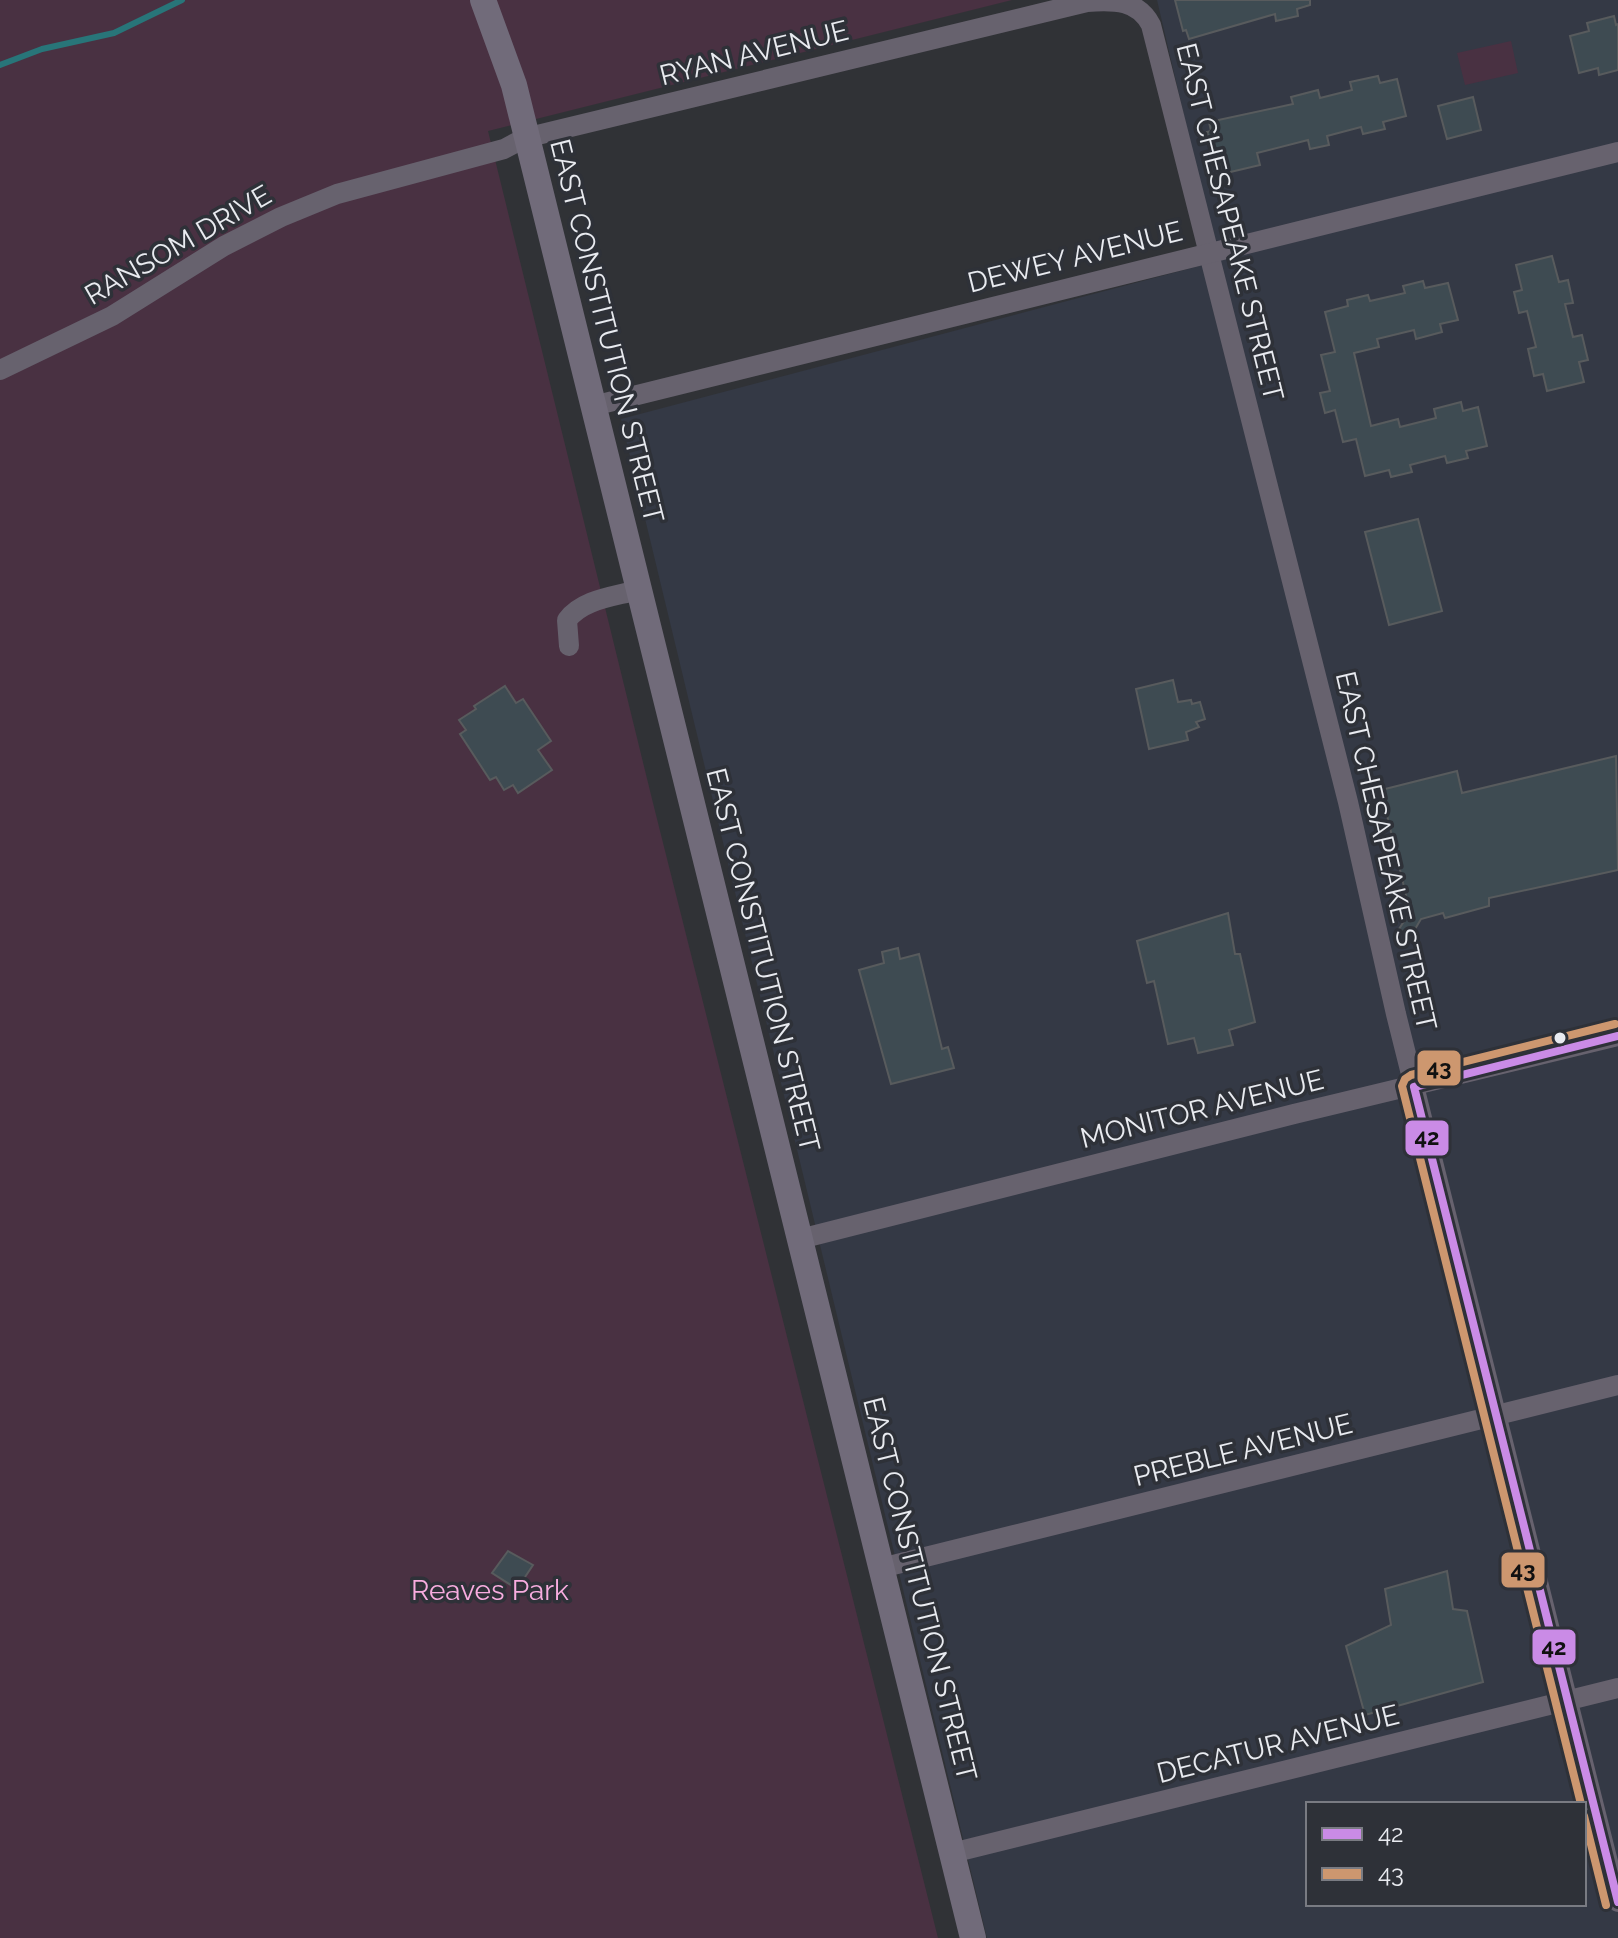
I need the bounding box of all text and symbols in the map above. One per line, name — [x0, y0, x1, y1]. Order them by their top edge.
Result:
street label: RYAN AVENUE — [656, 14, 852, 92]
street label: EAST CHESAPEAKE STREET — [1170, 40, 1290, 404]
street label: EAST CONSTITUTION STREET — [543, 136, 671, 526]
street label: RANSOM DRIVE — [79, 178, 277, 312]
street label: DEWEY AVENUE — [964, 214, 1186, 300]
street label: EAST CHESAPEAKE STREET — [1329, 668, 1443, 1034]
street label: EAST CONSTITUTION STREET — [699, 765, 827, 1155]
unlabelled marker — [1552, 1030, 1568, 1046]
line badge: 43 — [1416, 1049, 1462, 1087]
text: 43 — [1427, 1055, 1451, 1081]
street label: MONITOR AVENUE — [1077, 1063, 1327, 1155]
line badge: 42 — [1404, 1119, 1450, 1157]
text: 42 — [1415, 1124, 1439, 1150]
street label: EAST CONSTITUTION STREET — [856, 1394, 984, 1784]
street label: PREBLE AVENUE — [1130, 1407, 1356, 1493]
line badge: 43 — [1500, 1551, 1546, 1589]
text: 43 — [1511, 1557, 1535, 1583]
park label: Reaves Park — [411, 1574, 569, 1607]
line badge: 42 — [1531, 1628, 1577, 1666]
text: 42 — [1542, 1634, 1566, 1660]
street label: DECATUR AVENUE — [1153, 1698, 1403, 1790]
legend — [1306, 1802, 1586, 1906]
text: 42 — [1378, 1819, 1404, 1848]
text: 43 — [1378, 1859, 1404, 1888]

